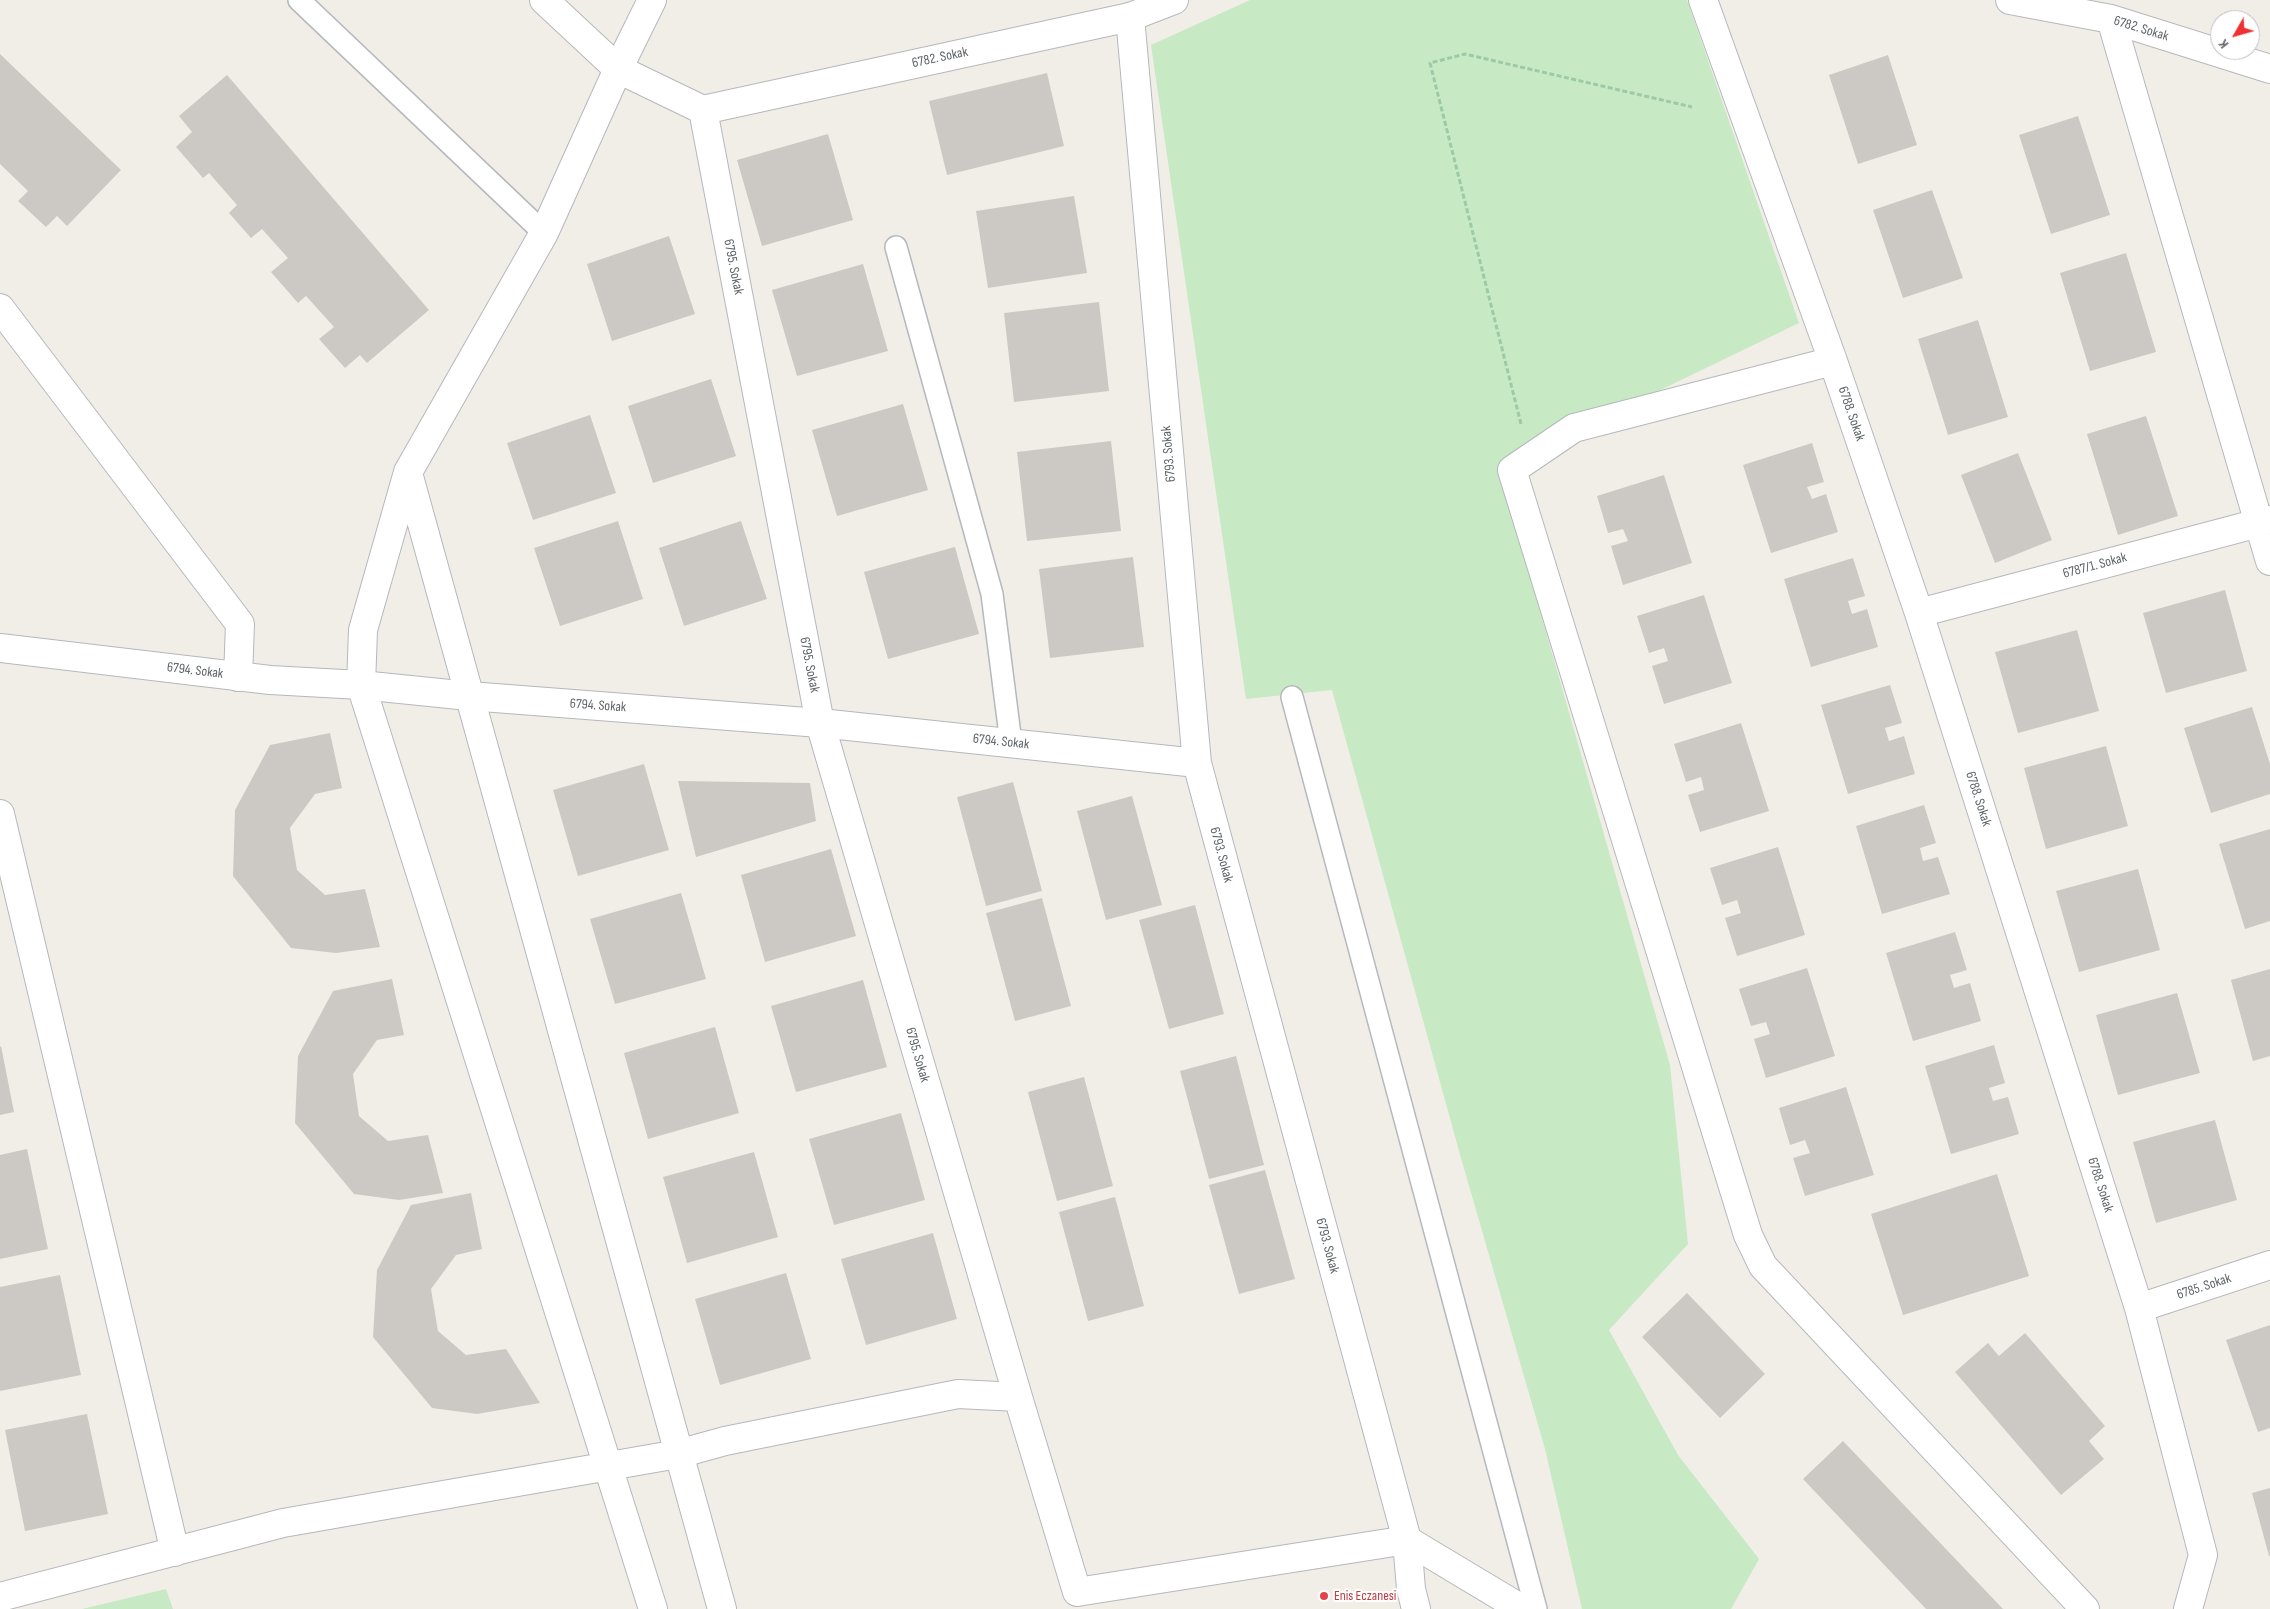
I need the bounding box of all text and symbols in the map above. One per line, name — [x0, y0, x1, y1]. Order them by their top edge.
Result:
north arrow — [2210, 10, 2260, 60]
street label: 6782. Sokak — [2112, 13, 2170, 45]
text: K — [2215, 36, 2232, 52]
street label: 6782. Sokak — [911, 44, 969, 72]
street label: 6795. Sokak — [719, 238, 747, 296]
street label: 6788. Sokak — [1834, 384, 1868, 444]
street label: 6793. Sokak — [1158, 425, 1180, 483]
street label: 6787/1. Sokak — [2061, 549, 2129, 583]
street label: 6795. Sokak — [795, 636, 823, 694]
street label: 6794. Sokak — [166, 659, 224, 683]
street label: 6794. Sokak — [569, 696, 627, 716]
street label: 6794. Sokak — [972, 731, 1030, 753]
street label: 6788. Sokak — [1961, 769, 1995, 829]
street label: 6793. Sokak — [1206, 826, 1236, 884]
street label: 6795. Sokak — [901, 1026, 933, 1084]
street label: 6788. Sokak — [2083, 1155, 2117, 1215]
street label: 6793. Sokak — [1312, 1217, 1342, 1275]
street label: 6785. Sokak — [2175, 1270, 2233, 1304]
place label: Enis Eczanesi — [1334, 1588, 1396, 1604]
marker: Enis Eczanesi — [1318, 1590, 1330, 1602]

